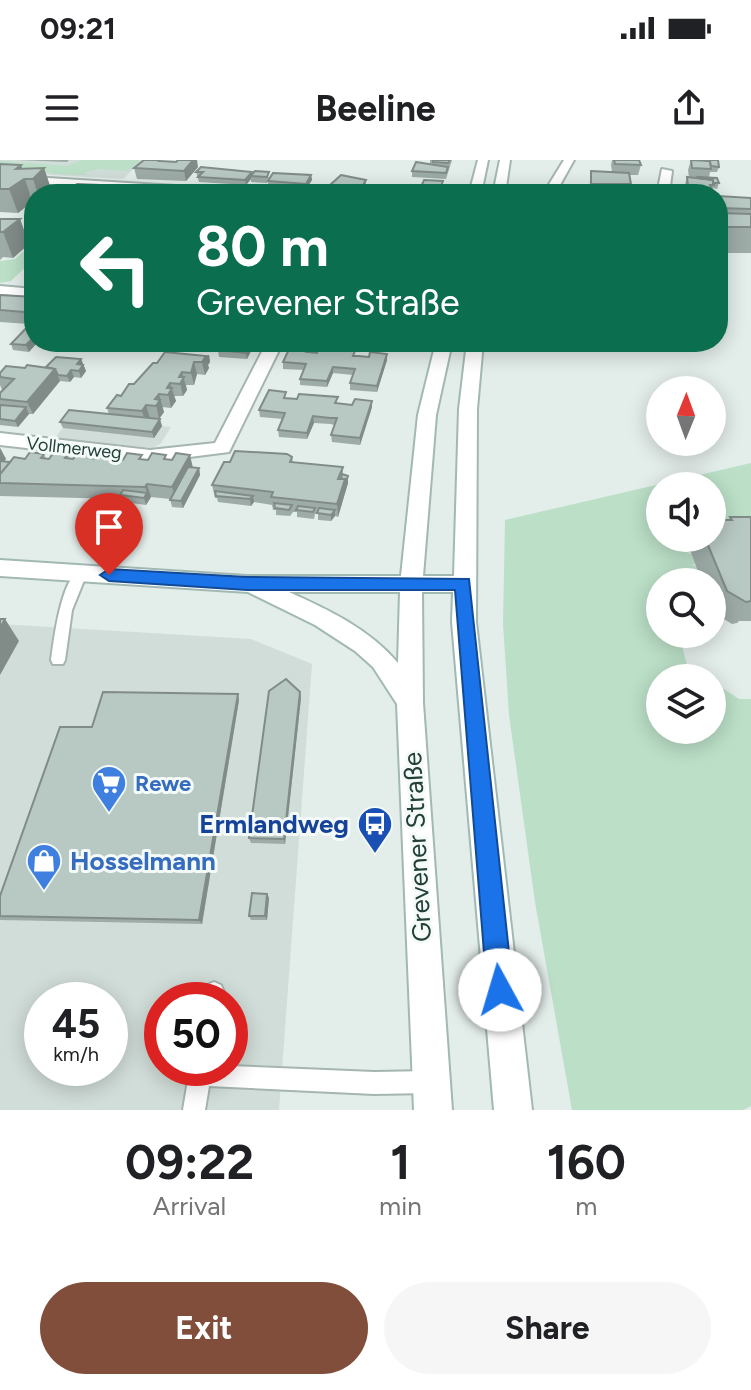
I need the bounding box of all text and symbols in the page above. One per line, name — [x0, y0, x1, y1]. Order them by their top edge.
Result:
text: 09:21 — [40, 10, 116, 47]
icon: menu — [40, 86, 84, 130]
icon: share — [667, 86, 711, 130]
text: Beeline — [315, 87, 436, 130]
text: 80 m — [196, 213, 329, 280]
icon: left — [64, 216, 168, 320]
text: Grevener Straße — [196, 281, 460, 324]
north arrow — [646, 376, 726, 456]
map controls — [646, 376, 726, 744]
street label: Vollmerweg — [25, 432, 123, 464]
button: sound — [646, 472, 726, 552]
pin — [75, 493, 143, 575]
icon: arrive — [87, 505, 131, 549]
button: search — [646, 568, 726, 648]
button: layers — [646, 664, 726, 744]
street label: Grevener Straße — [396, 751, 438, 943]
supermarket icon: Rewe — [90, 764, 128, 814]
place label: Rewe — [135, 770, 191, 797]
bus stop icon: Ermlandweg — [356, 805, 394, 855]
place label: Ermlandweg — [199, 808, 349, 840]
shop icon: Hosselmann — [25, 842, 63, 892]
place label: Hosselmann — [70, 845, 216, 877]
position arrow — [458, 948, 542, 1032]
speed limit sign: 50 — [144, 982, 248, 1086]
text: 45 — [52, 1000, 100, 1048]
text: km/h — [53, 1042, 99, 1066]
text: 09:22 — [125, 1133, 254, 1191]
text: 1 — [390, 1133, 411, 1191]
text: 160 — [547, 1133, 626, 1191]
text: Arrival — [153, 1190, 226, 1222]
text: min — [379, 1190, 422, 1222]
text: m — [575, 1190, 597, 1222]
button: Exit — [40, 1282, 368, 1374]
button: Share — [384, 1282, 711, 1374]

